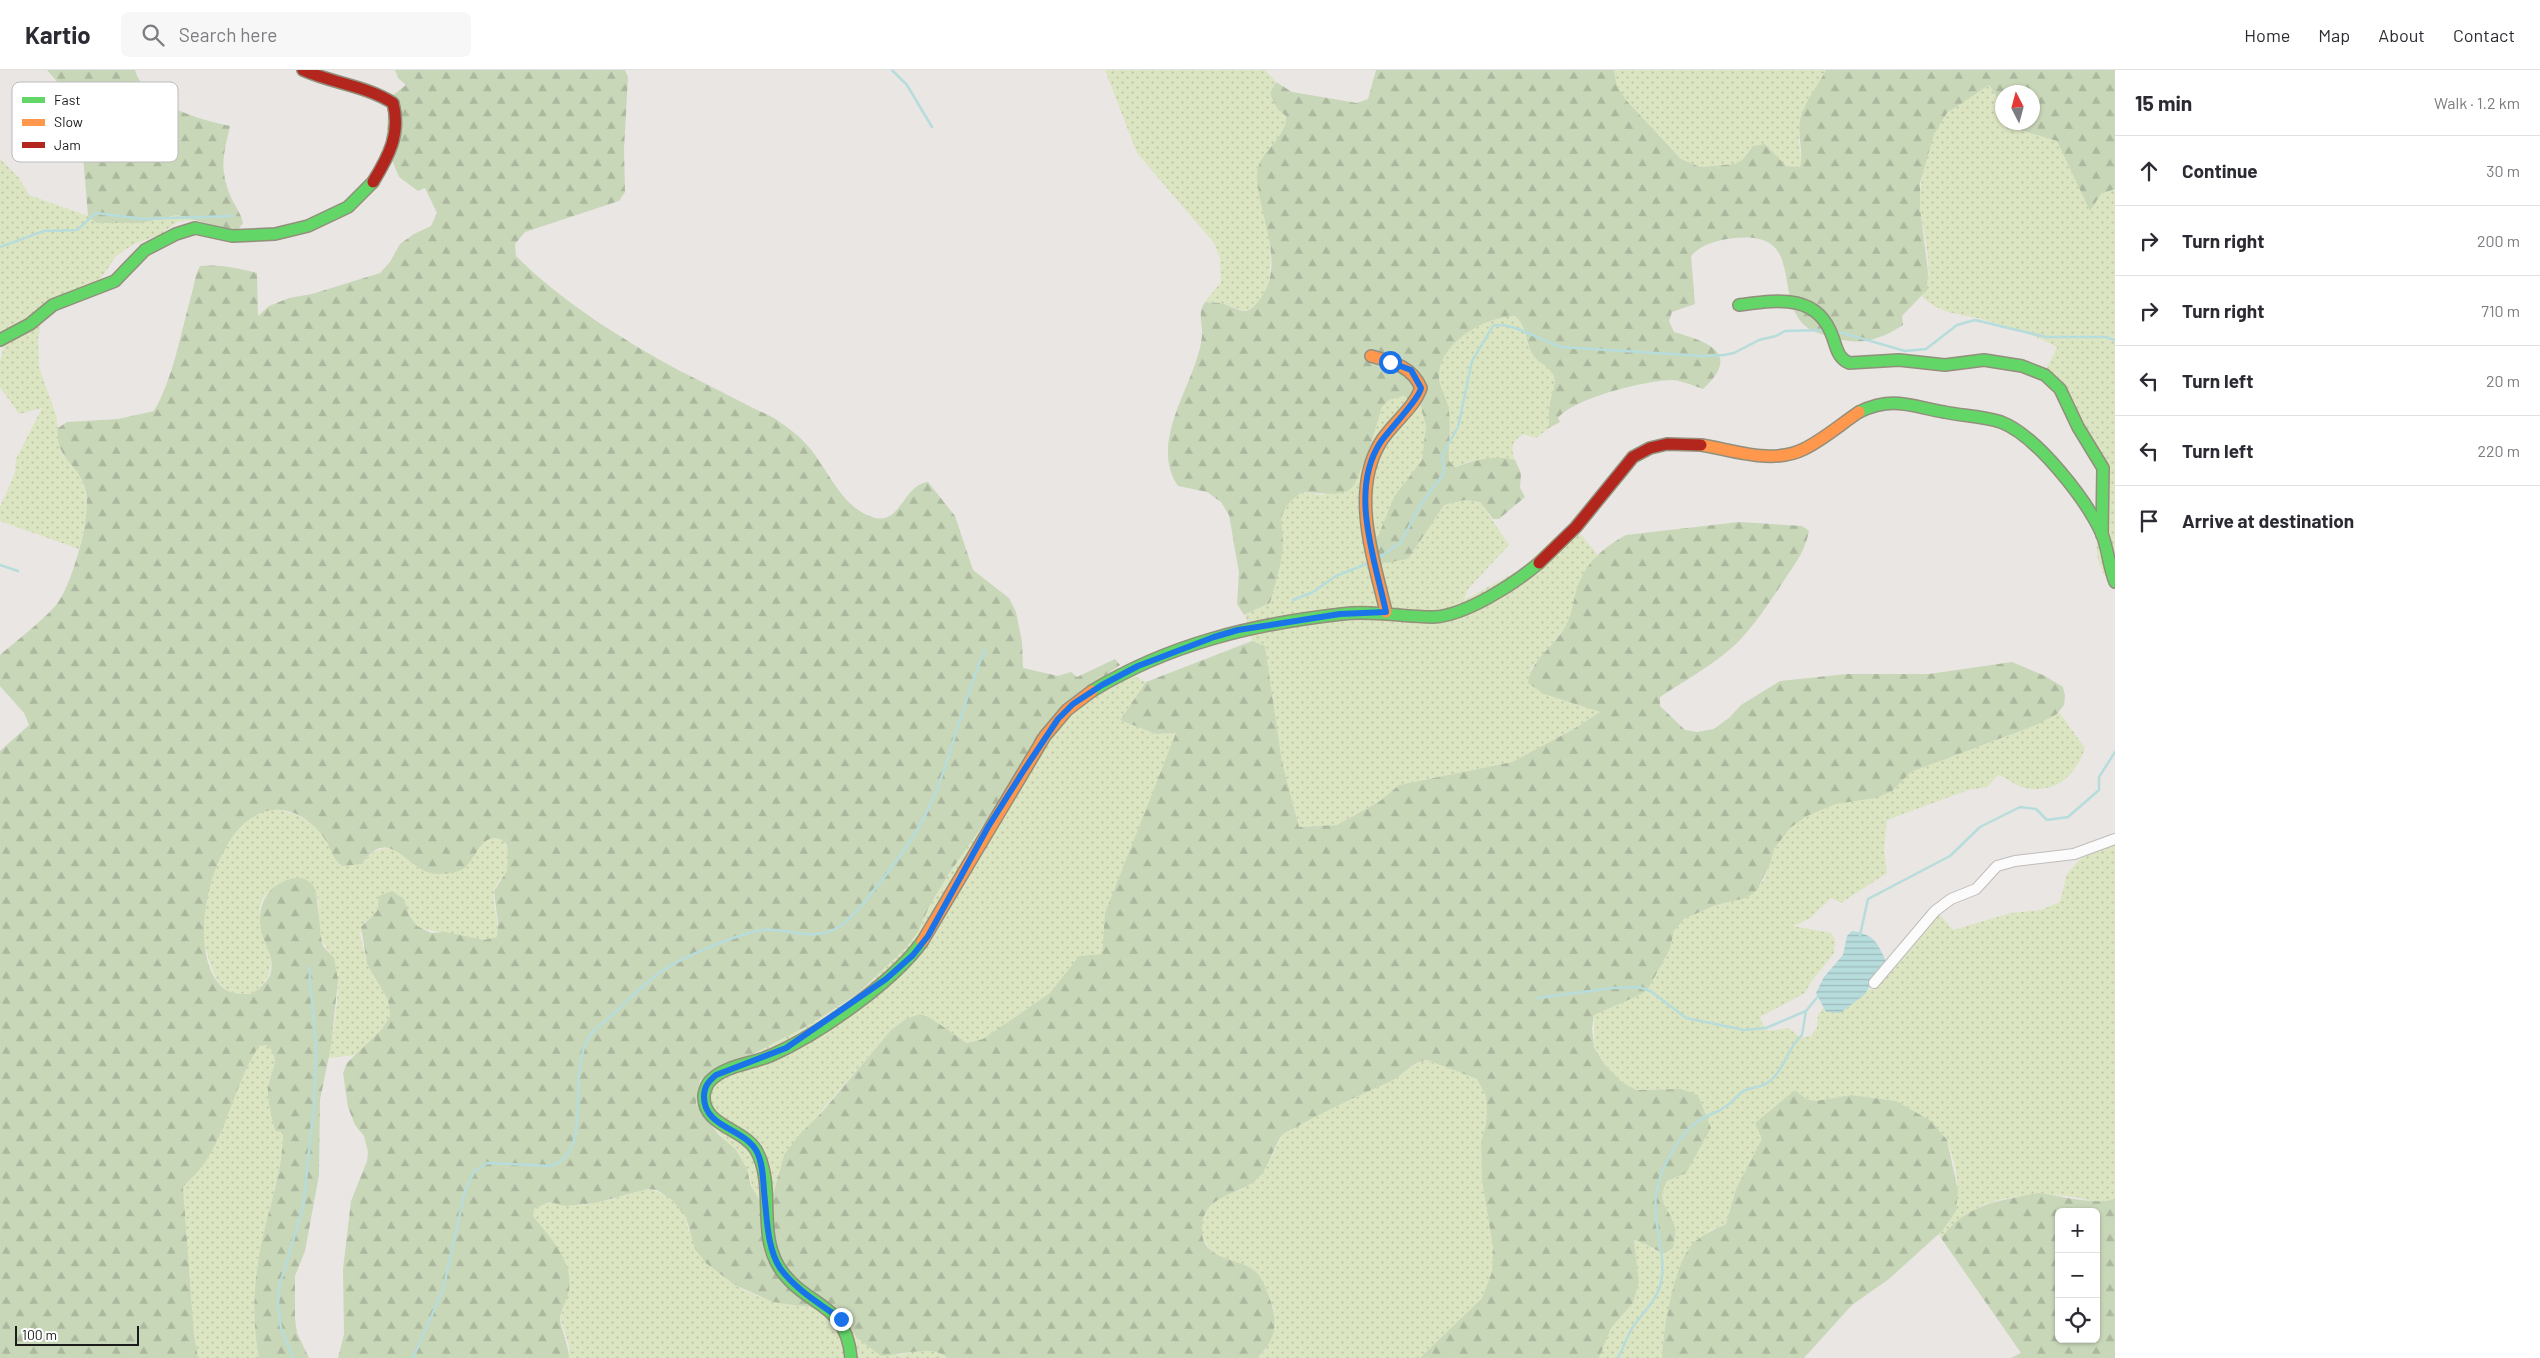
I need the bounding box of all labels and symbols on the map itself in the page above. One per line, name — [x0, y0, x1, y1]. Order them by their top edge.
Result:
legend — [12, 82, 178, 162]
north arrow — [1995, 85, 2040, 130]
text: Fast — [54, 91, 80, 108]
text: Slow — [54, 113, 83, 130]
text: Jam — [54, 136, 81, 153]
route start — [1379, 351, 1402, 374]
route end — [830, 1308, 853, 1331]
scale bar — [15, 1323, 139, 1346]

